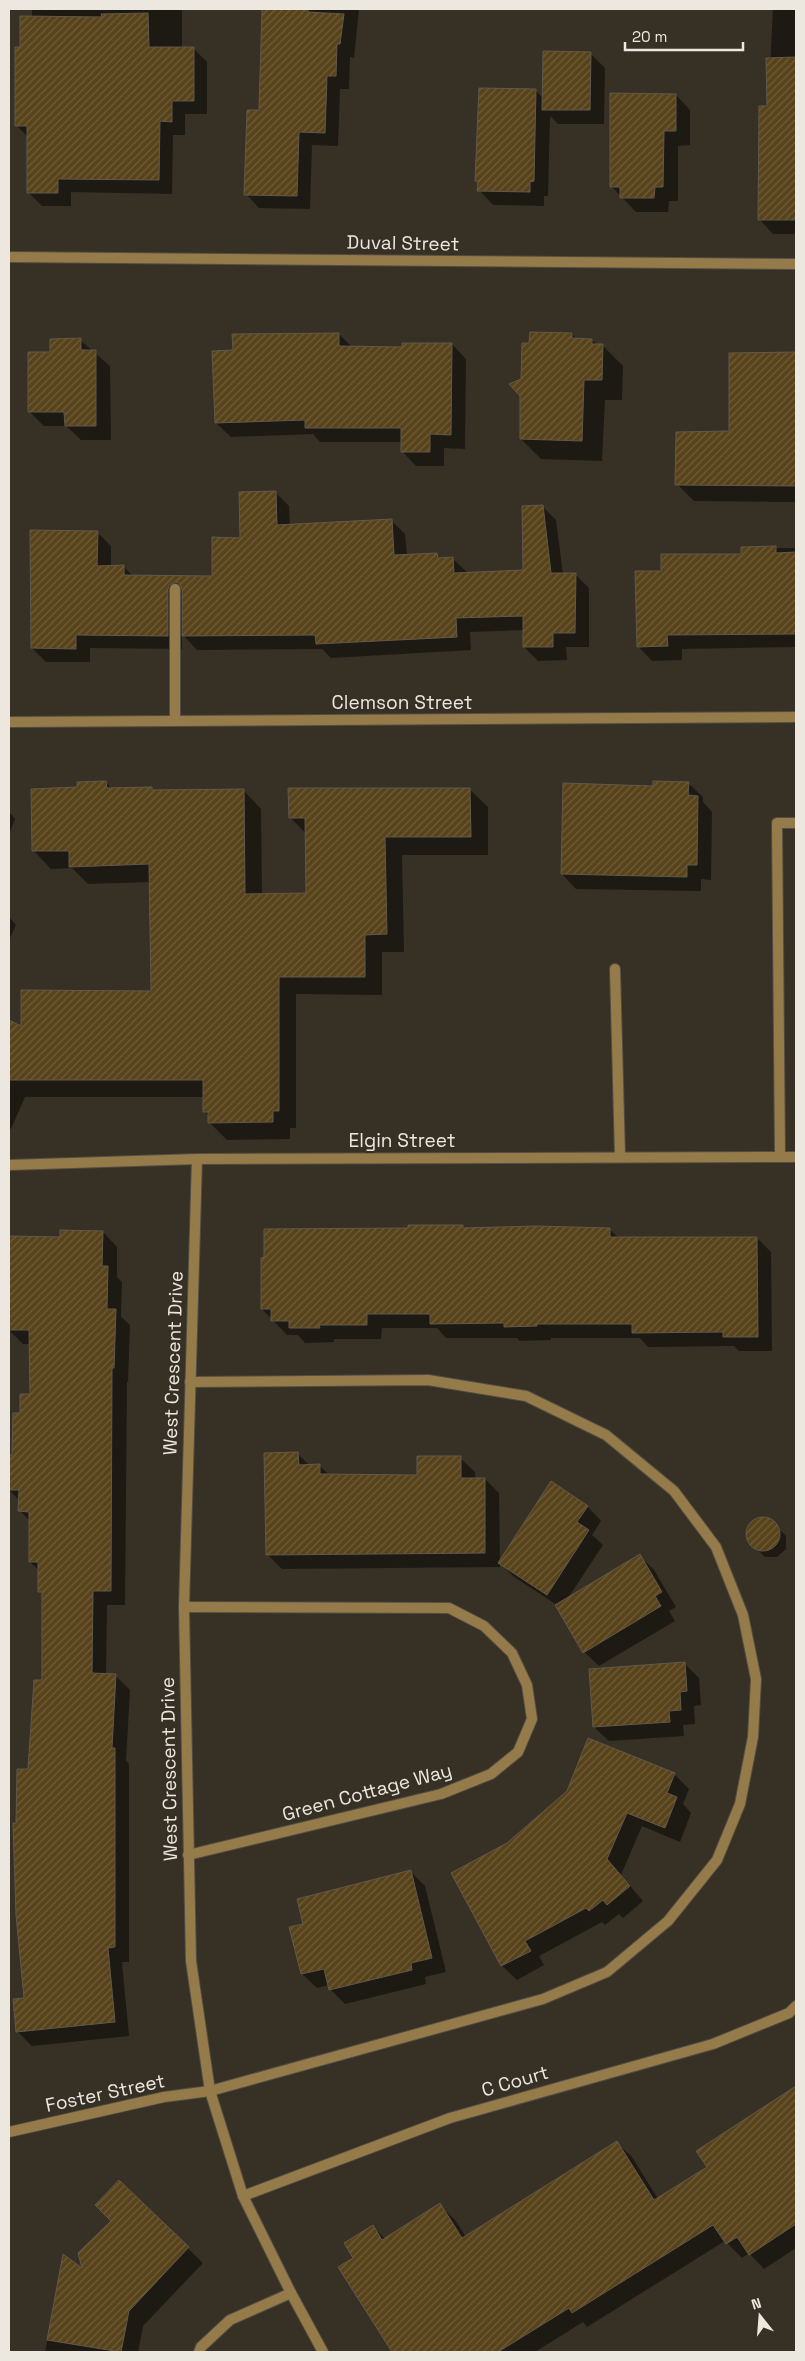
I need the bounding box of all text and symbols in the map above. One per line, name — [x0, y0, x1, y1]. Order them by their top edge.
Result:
scale bar — [625, 20, 742, 52]
text: 20 m — [632, 27, 667, 46]
street label: Duval Street — [346, 230, 460, 256]
street label: Clemson Street — [332, 690, 472, 715]
street label: Elgin Street — [349, 1128, 455, 1153]
street label: West Crescent Drive — [157, 1270, 189, 1456]
street label: West Crescent Drive — [155, 1677, 183, 1861]
street label: Green Cottage Way — [279, 1757, 455, 1827]
street label: C Court — [479, 2060, 551, 2102]
street label: Foster Street — [43, 2068, 167, 2118]
north arrow — [735, 2291, 785, 2341]
text: N — [749, 2294, 763, 2314]

